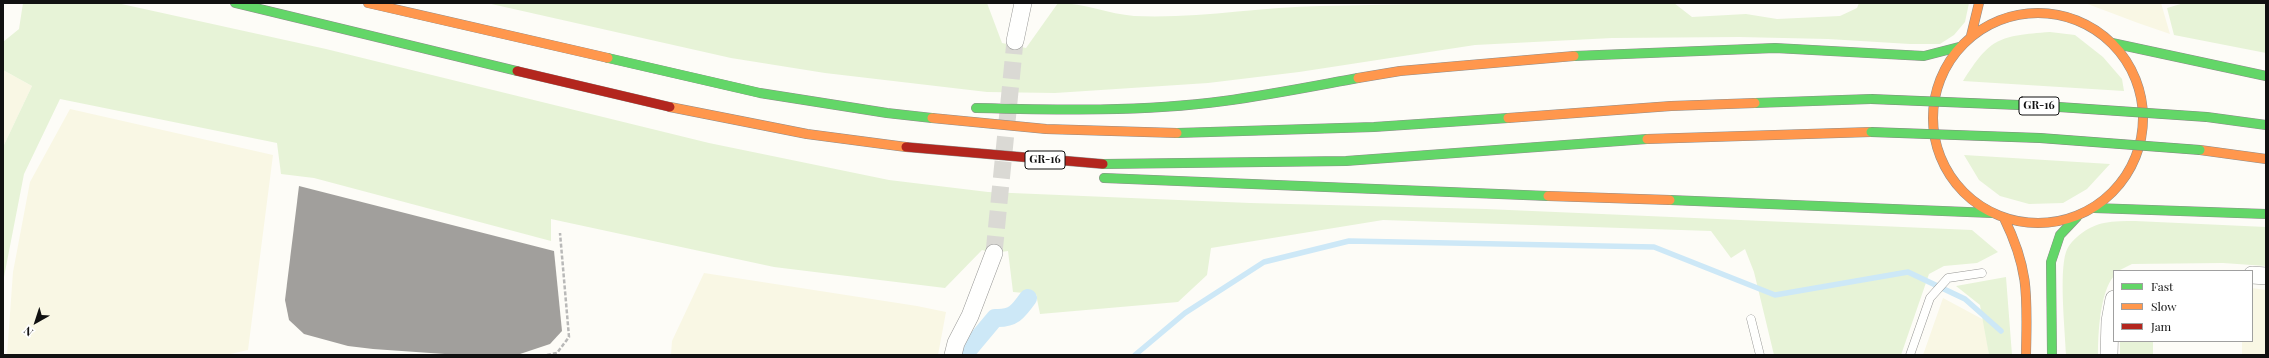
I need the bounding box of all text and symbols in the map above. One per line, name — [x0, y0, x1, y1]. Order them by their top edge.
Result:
road number: GR-16 — [2019, 97, 2059, 115]
road number: GR-16 — [1025, 151, 1065, 169]
legend — [2113, 270, 2253, 342]
text: Fast — [2151, 278, 2173, 294]
text: Slow — [2151, 298, 2177, 314]
north arrow — [16, 302, 56, 342]
text: Jam — [2151, 318, 2171, 334]
text: N — [20, 323, 36, 340]

